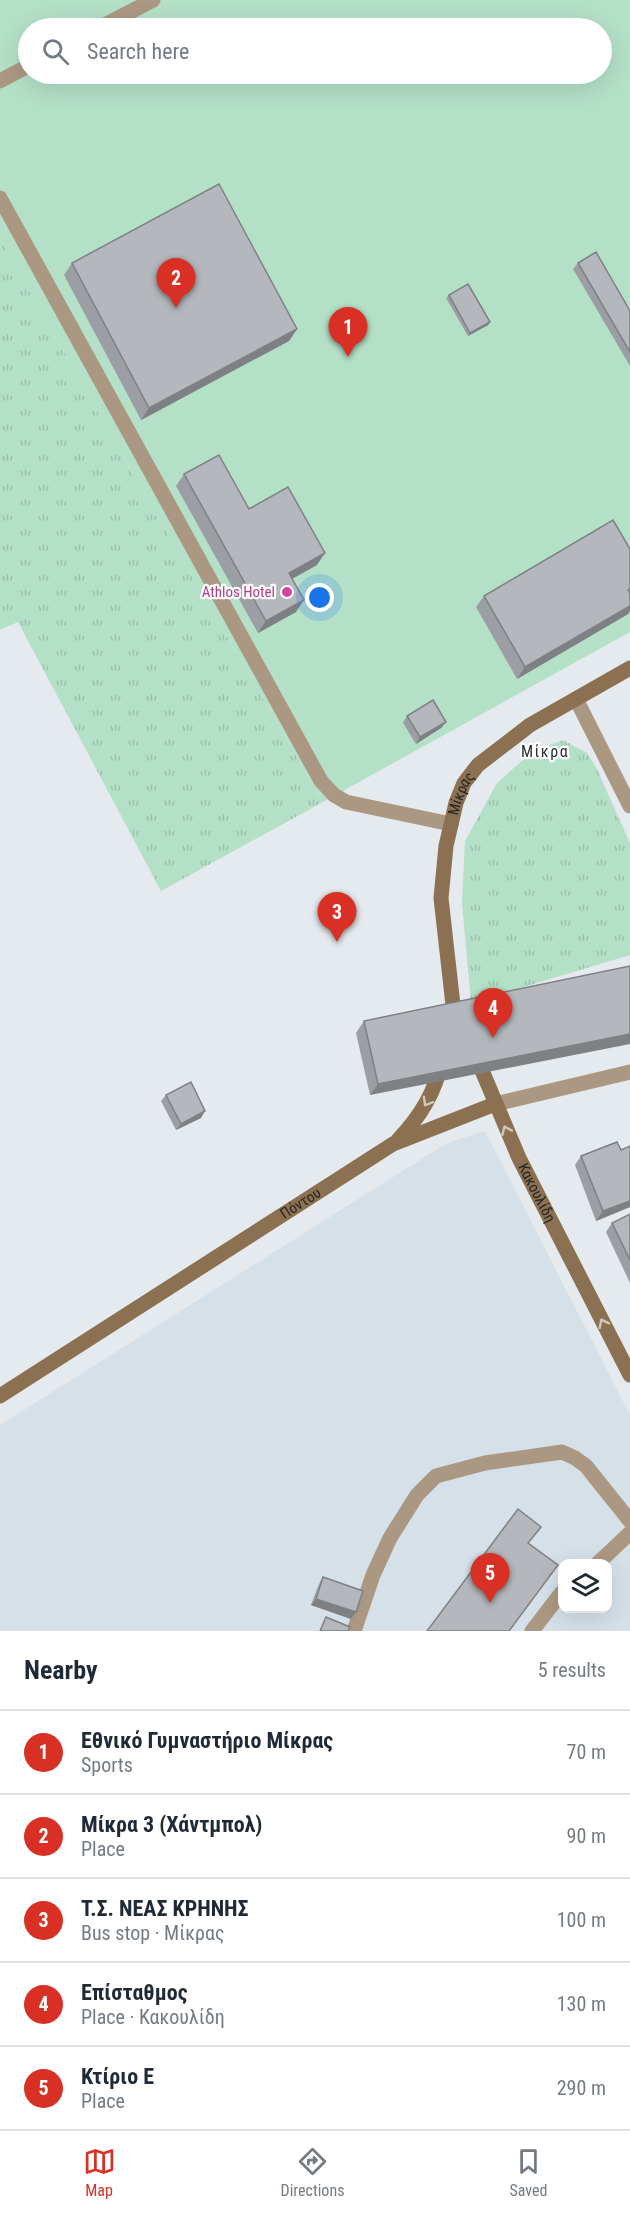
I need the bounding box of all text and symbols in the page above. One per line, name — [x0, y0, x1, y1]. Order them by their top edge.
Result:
search box — [18, 18, 612, 84]
icon: search — [39, 35, 72, 68]
text: Search here — [87, 39, 189, 64]
pin: 2 — [156, 258, 195, 308]
pin: 1 — [328, 308, 368, 357]
place label: Athlos Hotel — [202, 583, 275, 601]
your location — [305, 583, 334, 612]
marker: Athlos Hotel — [280, 585, 294, 599]
district label: Μίκρα — [521, 742, 569, 761]
street label: Μίκρας — [444, 768, 478, 817]
pin: 3 — [318, 892, 356, 942]
pin: 4 — [474, 988, 512, 1038]
one-way arrow — [423, 1096, 434, 1106]
one-way arrow — [502, 1126, 514, 1137]
street label: Κακουλίδη — [514, 1160, 559, 1226]
street label: Πόντου — [277, 1184, 324, 1223]
one-way arrow — [599, 1319, 610, 1330]
pin: 5 — [470, 1554, 510, 1603]
map controls — [558, 1559, 612, 1613]
button: layers — [558, 1559, 612, 1613]
text: Nearby — [24, 1655, 98, 1685]
text: 5 results — [538, 1658, 606, 1682]
text: Εθνικό Γυμναστήριο Μίκρας — [81, 1728, 333, 1753]
text: 1 — [38, 1740, 49, 1764]
text: 70 m — [567, 1740, 606, 1764]
text: Sports — [81, 1753, 133, 1777]
text: Μίκρα 3 (Χάντμπολ) — [81, 1812, 262, 1837]
text: 2 — [38, 1824, 49, 1848]
text: 90 m — [567, 1824, 606, 1848]
text: Place — [81, 1837, 125, 1861]
text: Τ.Σ. ΝΕΑΣ ΚΡΗΝΗΣ — [81, 1896, 249, 1921]
text: 3 — [38, 1908, 49, 1932]
text: 100 m — [557, 1908, 606, 1932]
text: Bus stop · Μίκρας — [81, 1921, 224, 1945]
text: Επίσταθμος — [81, 1980, 188, 2005]
text: 4 — [38, 1992, 49, 2016]
text: 130 m — [557, 1992, 606, 2016]
text: Place · Κακουλίδη — [81, 2005, 225, 2029]
text: Κτίριο Ε — [81, 2064, 154, 2089]
text: 5 — [38, 2076, 49, 2100]
text: 290 m — [557, 2076, 606, 2100]
text: Place — [81, 2089, 125, 2113]
tab: Map — [83, 2145, 116, 2200]
tab: Directions — [281, 2145, 344, 2200]
tab: Saved — [509, 2145, 547, 2200]

